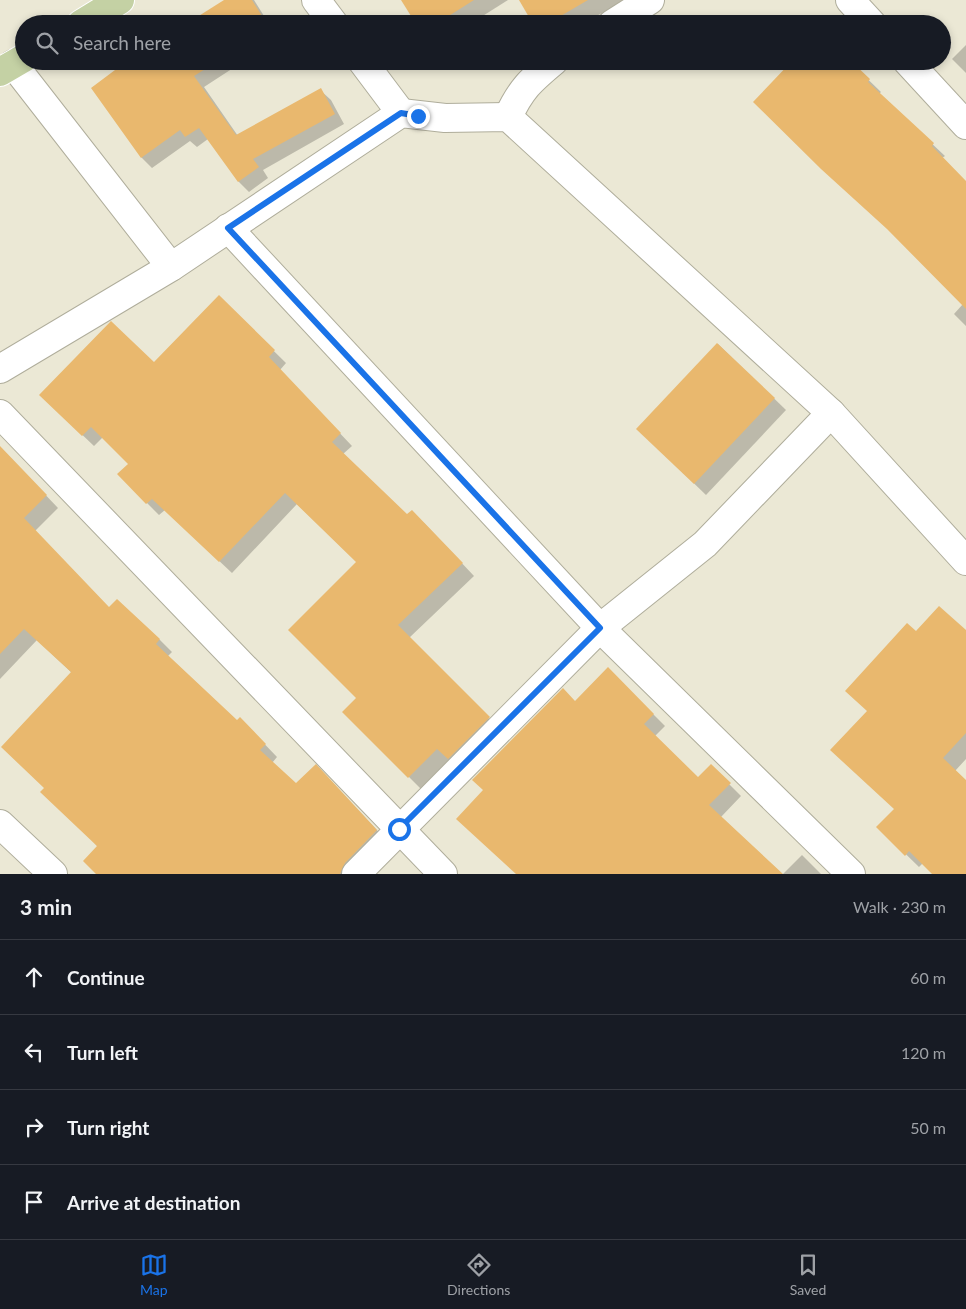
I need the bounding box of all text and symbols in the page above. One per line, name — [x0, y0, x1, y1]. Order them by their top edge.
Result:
search box — [15, 15, 951, 70]
icon: search — [33, 29, 61, 57]
text: Search here — [73, 31, 171, 54]
route end — [407, 105, 430, 128]
route start — [388, 818, 411, 841]
text: 3 min — [20, 894, 72, 919]
text: Walk · 230 m — [853, 897, 946, 916]
icon: ahead — [20, 963, 48, 991]
text: Continue — [67, 966, 145, 989]
text: 60 m — [910, 968, 946, 987]
icon: left — [20, 1038, 48, 1066]
text: Turn left — [67, 1041, 138, 1064]
text: 120 m — [901, 1043, 946, 1062]
icon: right — [20, 1113, 48, 1141]
text: Turn right — [67, 1116, 149, 1139]
text: 50 m — [910, 1118, 946, 1137]
icon: arrive — [20, 1188, 48, 1216]
text: Arrive at destination — [67, 1191, 240, 1214]
tab: Map — [140, 1251, 168, 1298]
tab: Directions — [447, 1251, 510, 1298]
tab: Saved — [790, 1251, 826, 1298]

